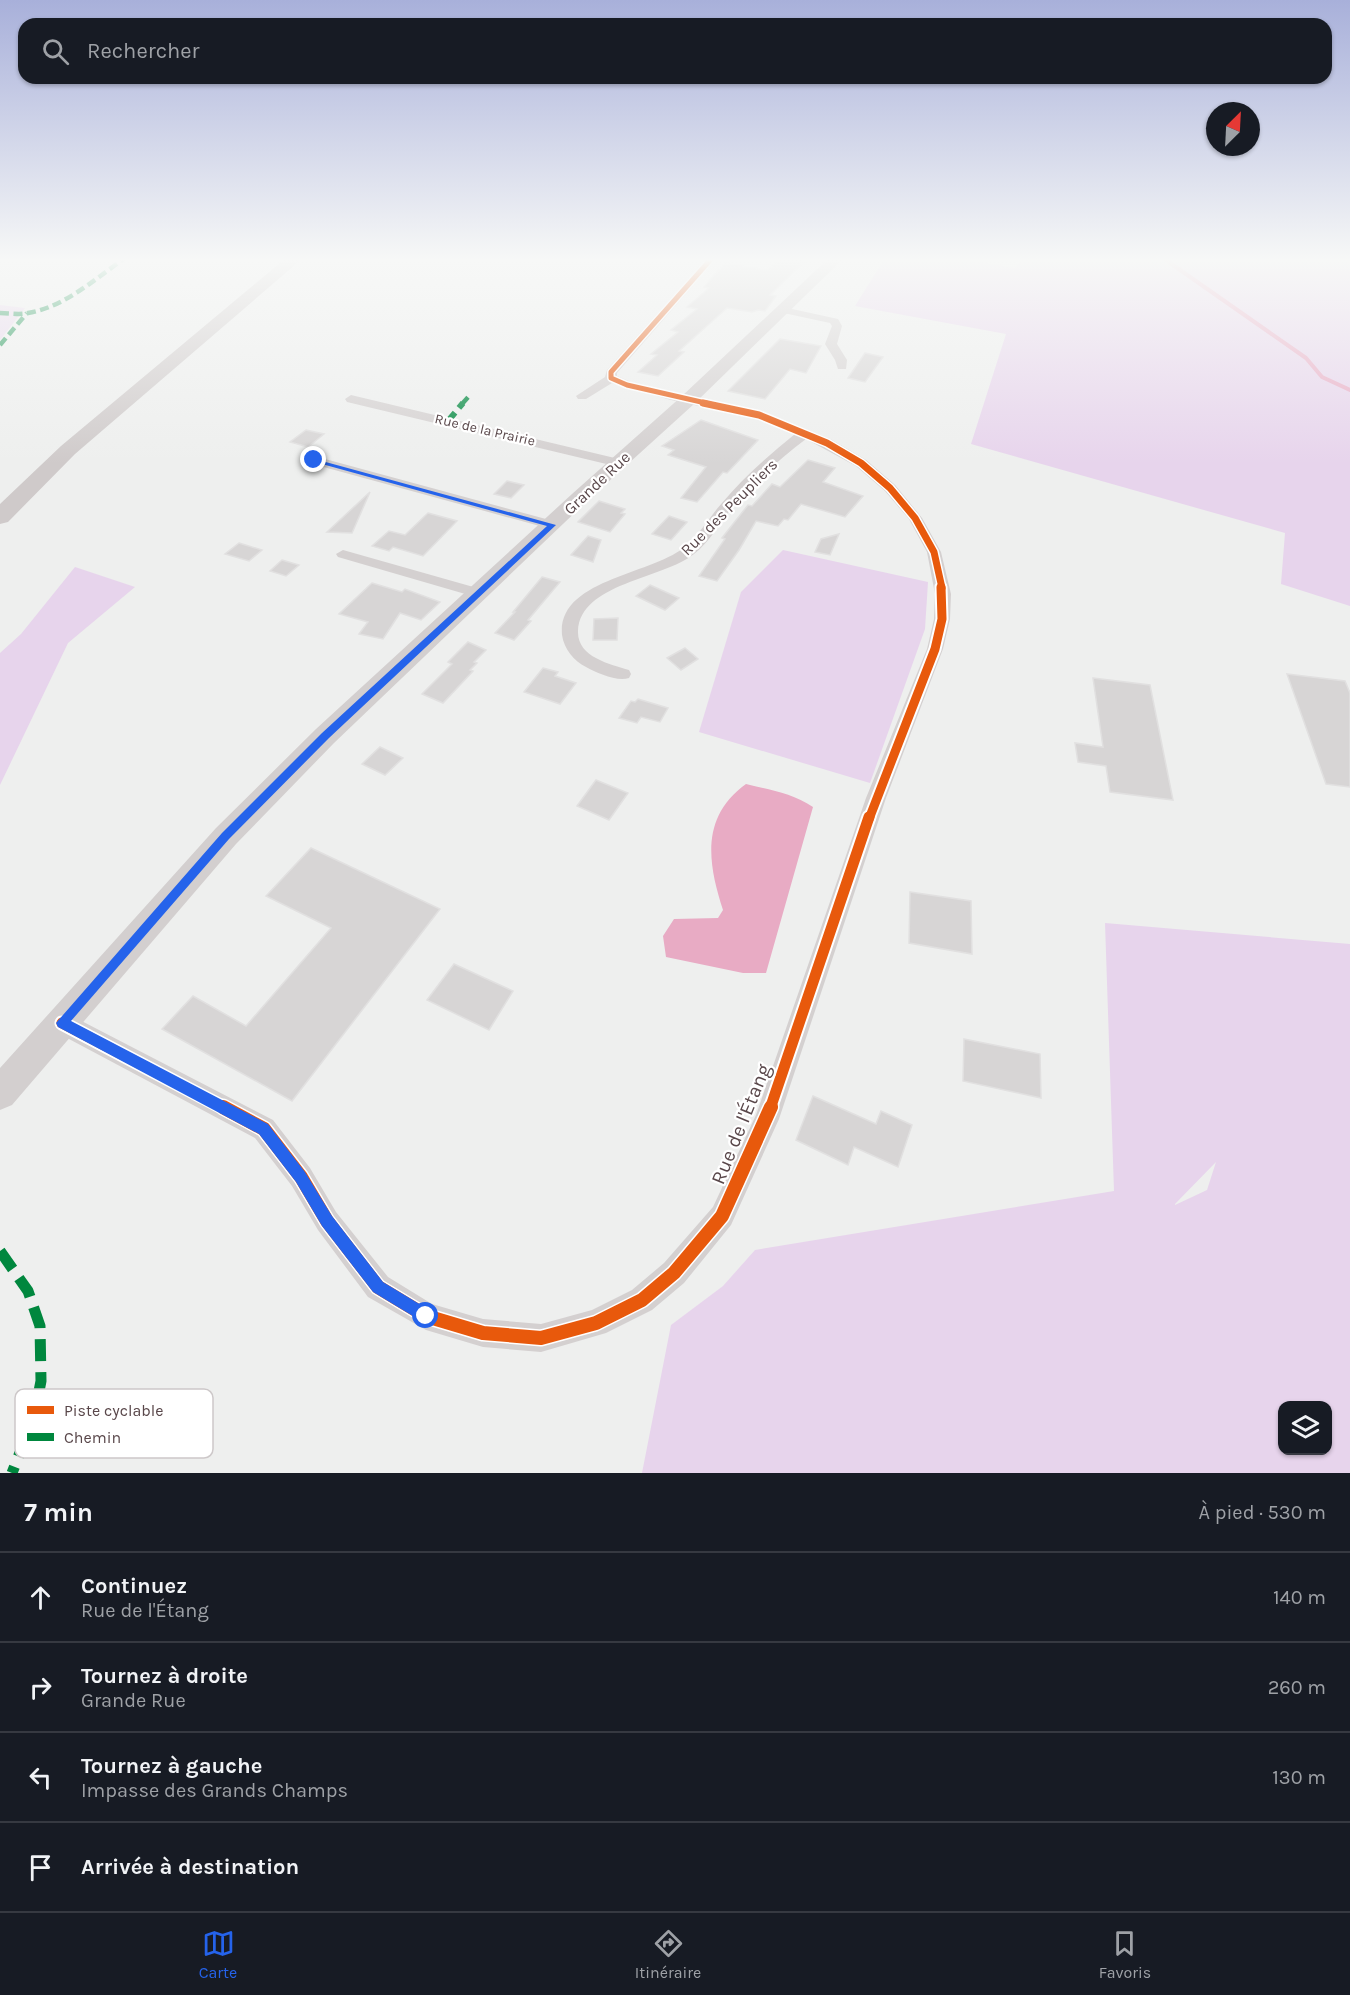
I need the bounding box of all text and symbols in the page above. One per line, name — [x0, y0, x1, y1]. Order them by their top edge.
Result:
search box — [18, 18, 1332, 84]
icon: search — [39, 35, 72, 68]
text: Rechercher — [87, 38, 200, 64]
north arrow — [1206, 102, 1260, 156]
street label: Rue de la Prairie — [433, 410, 537, 450]
route end — [300, 446, 326, 472]
street label: Grande Rue — [560, 447, 634, 519]
street label: Rue des Peupliers — [677, 455, 781, 559]
street label: Rue de l'Étang — [705, 1060, 776, 1188]
route start — [412, 1302, 438, 1328]
legend — [15, 1389, 213, 1458]
text: Piste cyclable — [64, 1401, 164, 1420]
map controls — [1278, 1401, 1332, 1455]
button: layers — [1278, 1401, 1332, 1455]
text: Chemin — [64, 1428, 121, 1447]
text: 7 min — [24, 1497, 93, 1528]
text: À pied · 530 m — [1198, 1501, 1326, 1524]
text: Continuez — [81, 1573, 187, 1599]
icon: ahead — [24, 1581, 57, 1614]
text: 140 m — [1273, 1586, 1326, 1609]
text: Rue de l'Étang — [81, 1599, 209, 1622]
text: Tournez à droite — [81, 1663, 248, 1689]
icon: right — [24, 1671, 57, 1704]
text: 260 m — [1268, 1676, 1326, 1699]
text: Grande Rue — [81, 1689, 186, 1712]
text: Tournez à gauche — [81, 1753, 262, 1779]
icon: left — [24, 1761, 57, 1794]
text: 130 m — [1272, 1766, 1326, 1789]
text: Impasse des Grands Champs — [81, 1779, 348, 1802]
icon: arrive — [24, 1851, 57, 1884]
text: Arrivée à destination — [81, 1854, 299, 1880]
tab: Carte — [199, 1927, 237, 1982]
tab: Itinéraire — [635, 1927, 701, 1982]
tab: Favoris — [1099, 1927, 1151, 1982]

